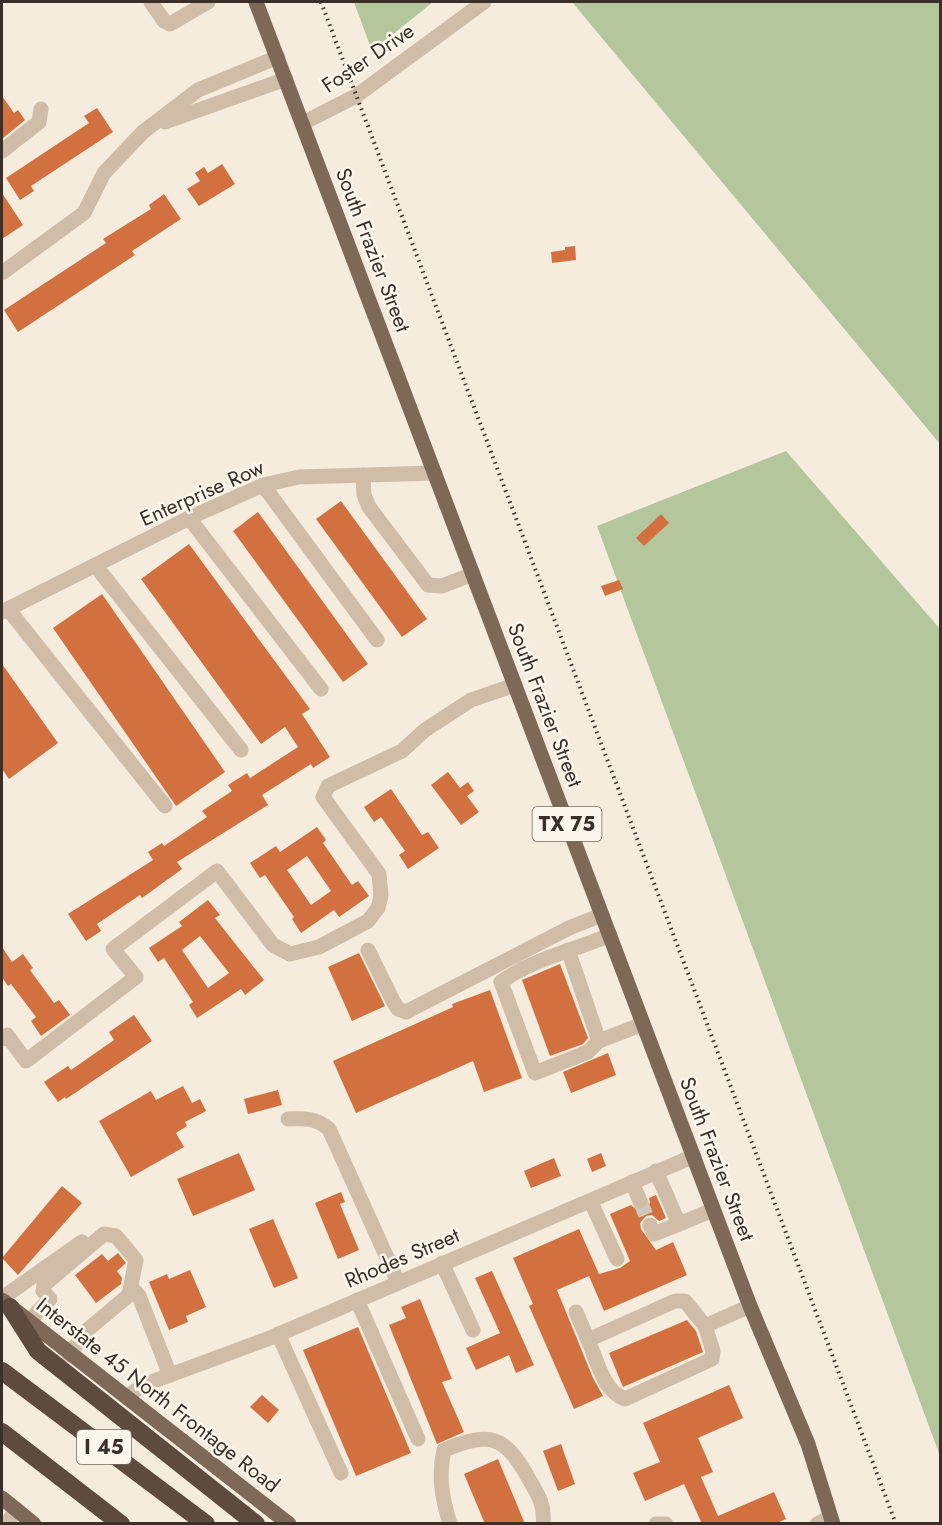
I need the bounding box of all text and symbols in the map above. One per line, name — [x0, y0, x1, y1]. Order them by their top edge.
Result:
street label: Foster Drive — [316, 16, 420, 100]
street label: South Frazier Street — [328, 164, 418, 336]
street label: Enterprise Row — [135, 452, 270, 534]
street label: South Frazier Street — [500, 619, 590, 791]
road number: TX 75 — [532, 807, 602, 841]
street label: South Frazier Street — [672, 1073, 762, 1245]
street label: Rhodes Street — [340, 1220, 464, 1296]
street label: Interstate 45 North Frontage Road — [30, 1290, 286, 1500]
road number: I 45 — [77, 1430, 131, 1464]

